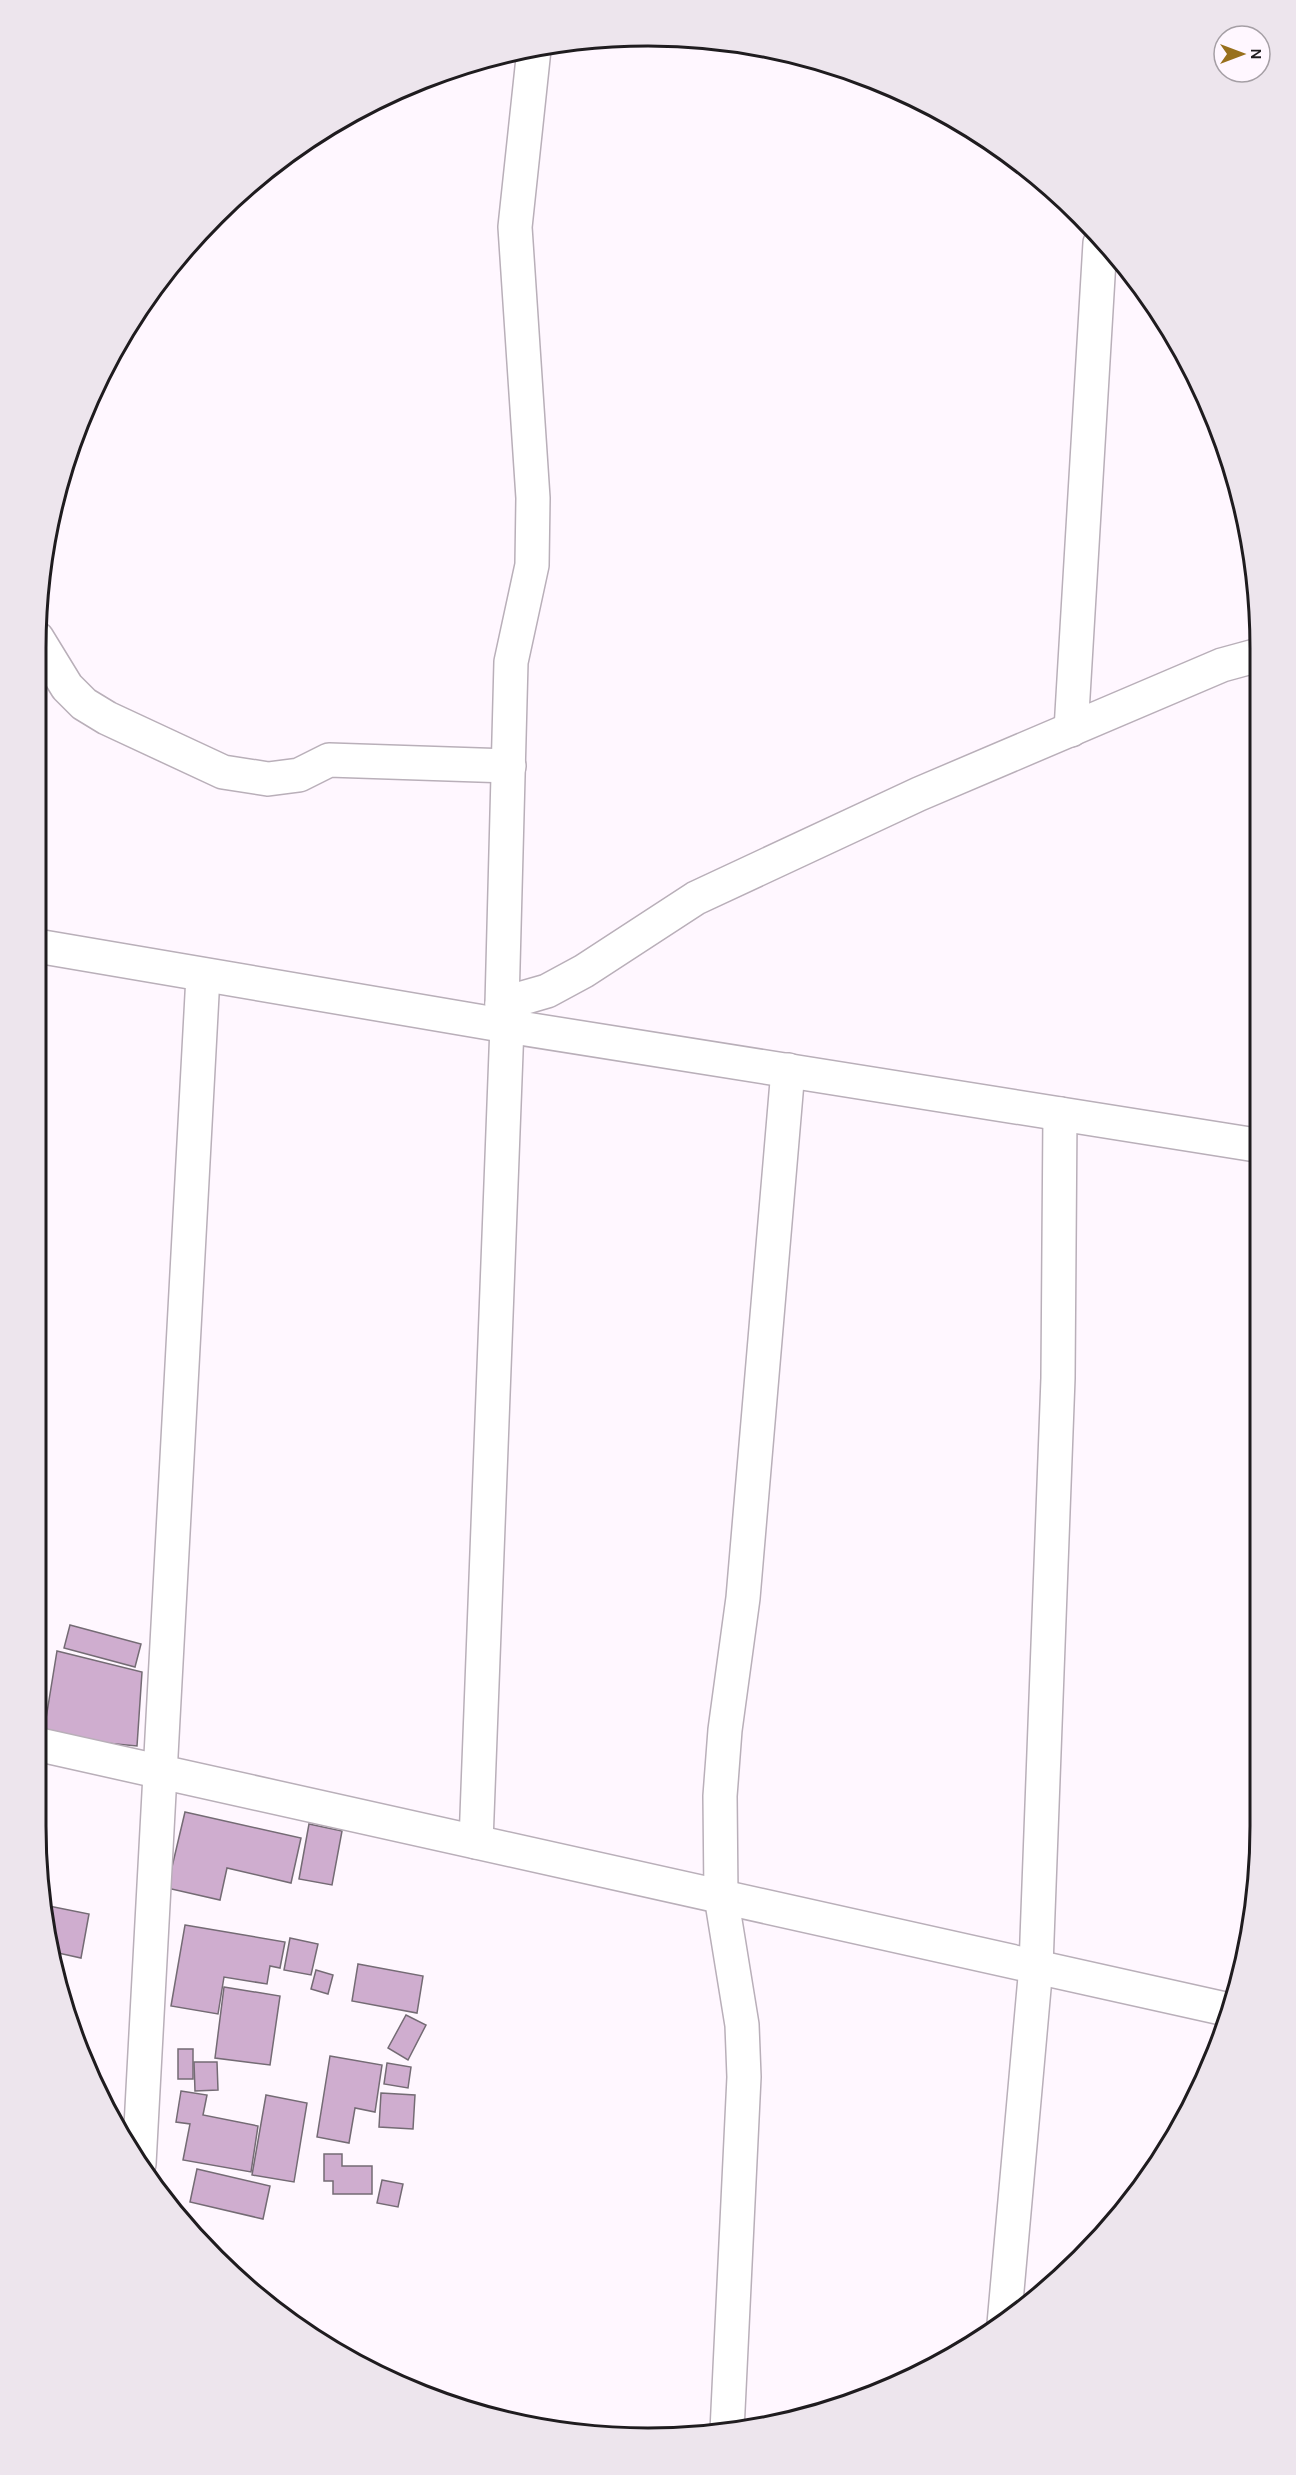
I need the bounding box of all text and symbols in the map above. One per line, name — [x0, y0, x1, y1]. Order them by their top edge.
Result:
north arrow — [1212, 24, 1272, 84]
text: N — [1247, 48, 1266, 60]

